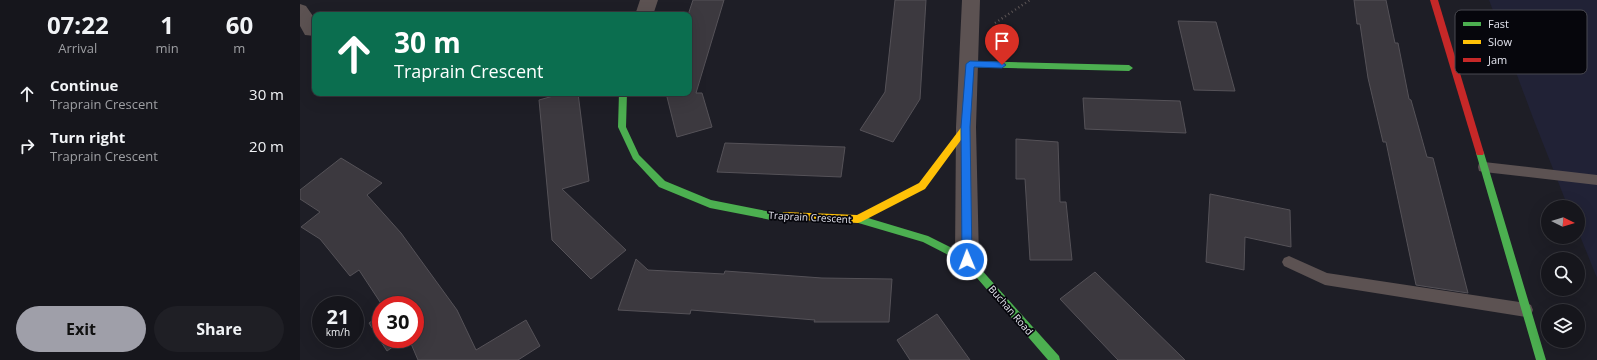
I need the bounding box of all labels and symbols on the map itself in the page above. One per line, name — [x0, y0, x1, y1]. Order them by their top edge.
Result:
legend — [1455, 10, 1587, 74]
text: Fast — [1488, 16, 1509, 31]
pin — [985, 24, 1019, 65]
text: Slow — [1488, 34, 1512, 49]
text: Jam — [1487, 52, 1507, 67]
north arrow — [1541, 200, 1585, 244]
street label: Traprain Crescent — [768, 208, 852, 226]
position arrow — [946, 239, 988, 281]
street label: Buchan Road — [985, 282, 1037, 338]
speed limit sign: 30 — [372, 296, 424, 348]

